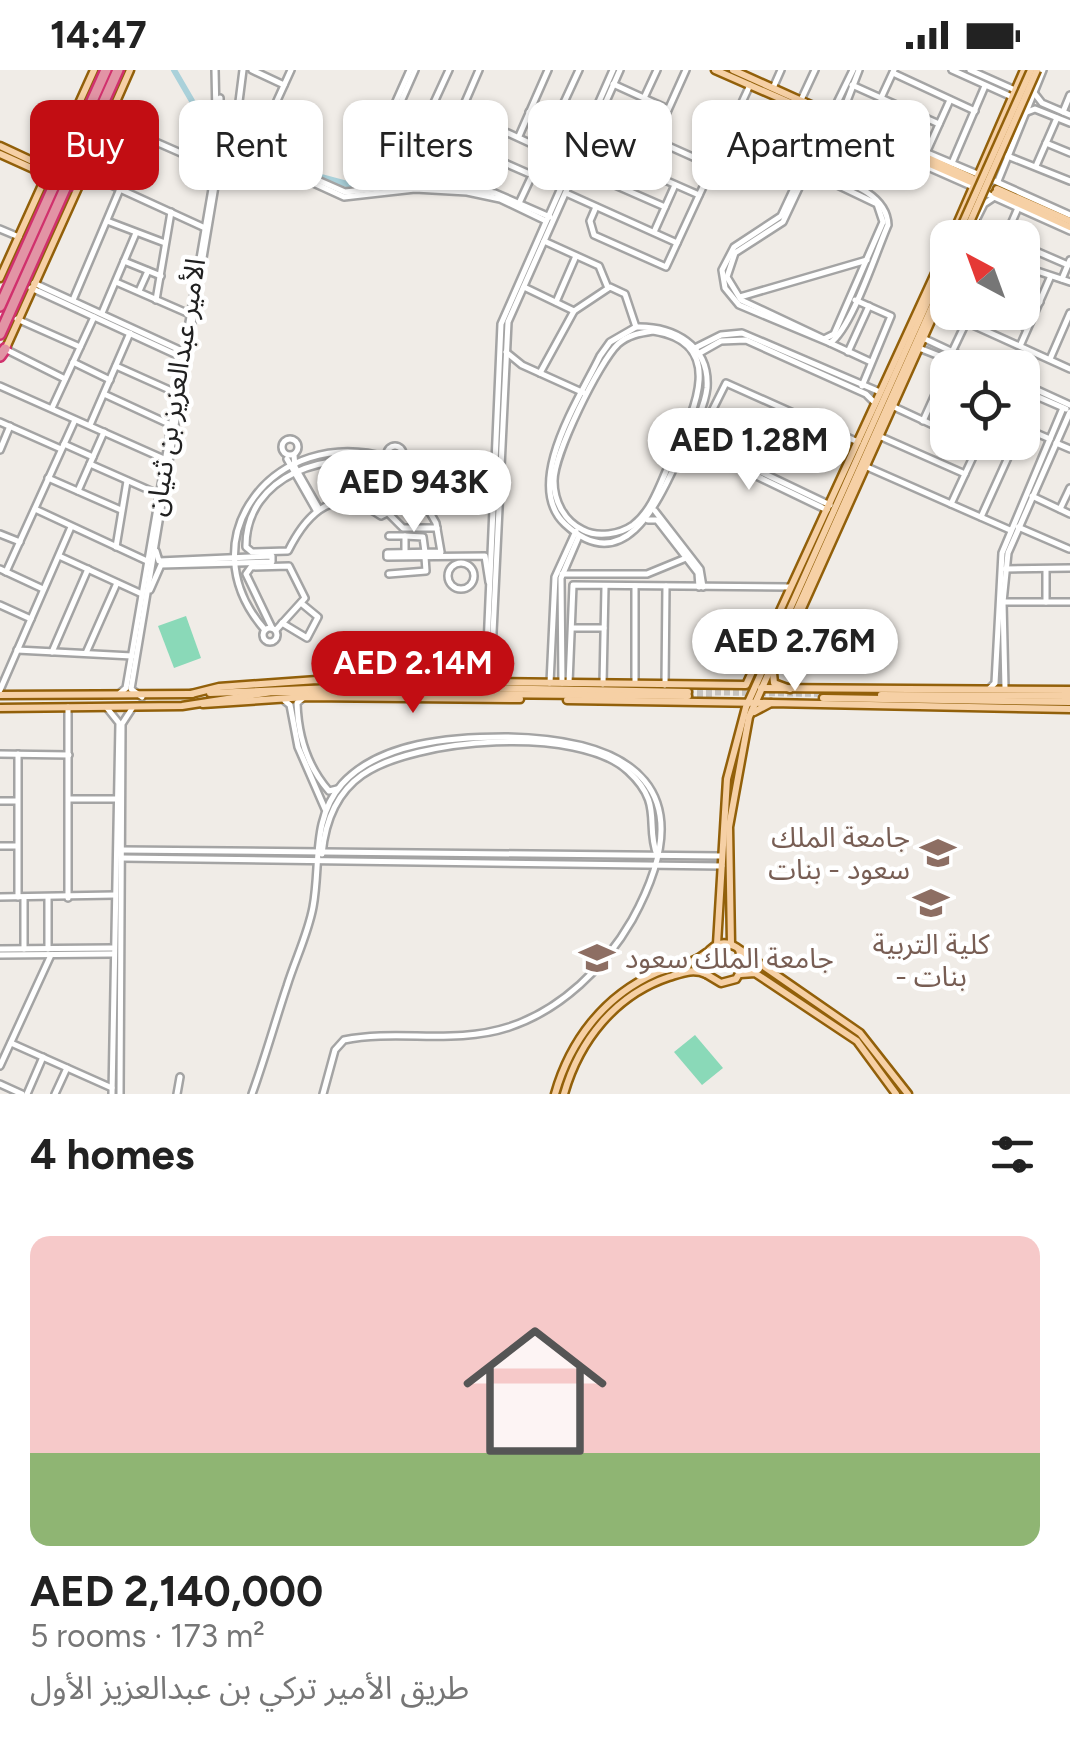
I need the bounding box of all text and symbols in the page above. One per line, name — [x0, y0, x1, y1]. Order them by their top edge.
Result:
text: 14:47 — [50, 12, 147, 58]
chip: Buy — [30, 100, 159, 190]
chip: Rent — [179, 100, 323, 190]
chip: Filters — [343, 100, 508, 190]
chip: New — [528, 100, 672, 190]
chip: Apartment — [692, 100, 930, 190]
north arrow — [930, 220, 1040, 330]
map controls — [930, 220, 1040, 460]
street label: الأمير عبدالعزيز بن ثنيان — [138, 256, 212, 518]
button: locate — [930, 350, 1040, 460]
pin: AED 1.28M — [635, 408, 863, 493]
text: AED 1.28M — [670, 421, 828, 459]
pin: AED 943K — [311, 450, 517, 535]
text: AED 943K — [339, 463, 489, 501]
pin: AED 2.76M — [681, 609, 909, 694]
text: AED 2.76M — [714, 622, 876, 660]
pin: AED 2.14M — [299, 631, 527, 716]
text: AED 2.14M — [333, 644, 493, 682]
place label: جامعة الملك سعود - بنات — [768, 820, 910, 886]
school or university icon: جامعة الملك سعود - بنات — [919, 834, 957, 872]
school or university icon: كلية التربية - بنات — [912, 884, 950, 922]
place label: كلية التربية - بنات — [872, 927, 990, 993]
school or university icon: جامعة الملك سعود — [578, 939, 616, 977]
place label: جامعة الملك سعود — [625, 941, 834, 975]
icon: filters — [985, 1127, 1040, 1182]
text: 4 homes — [30, 1129, 194, 1180]
icon: home — [445, 1301, 625, 1481]
text: AED 2,140,000 — [30, 1566, 323, 1617]
text: 5 rooms · 173 m² — [30, 1617, 265, 1655]
text: طريق الأمير تركي بن عبدالعزيز الأول — [30, 1669, 469, 1707]

